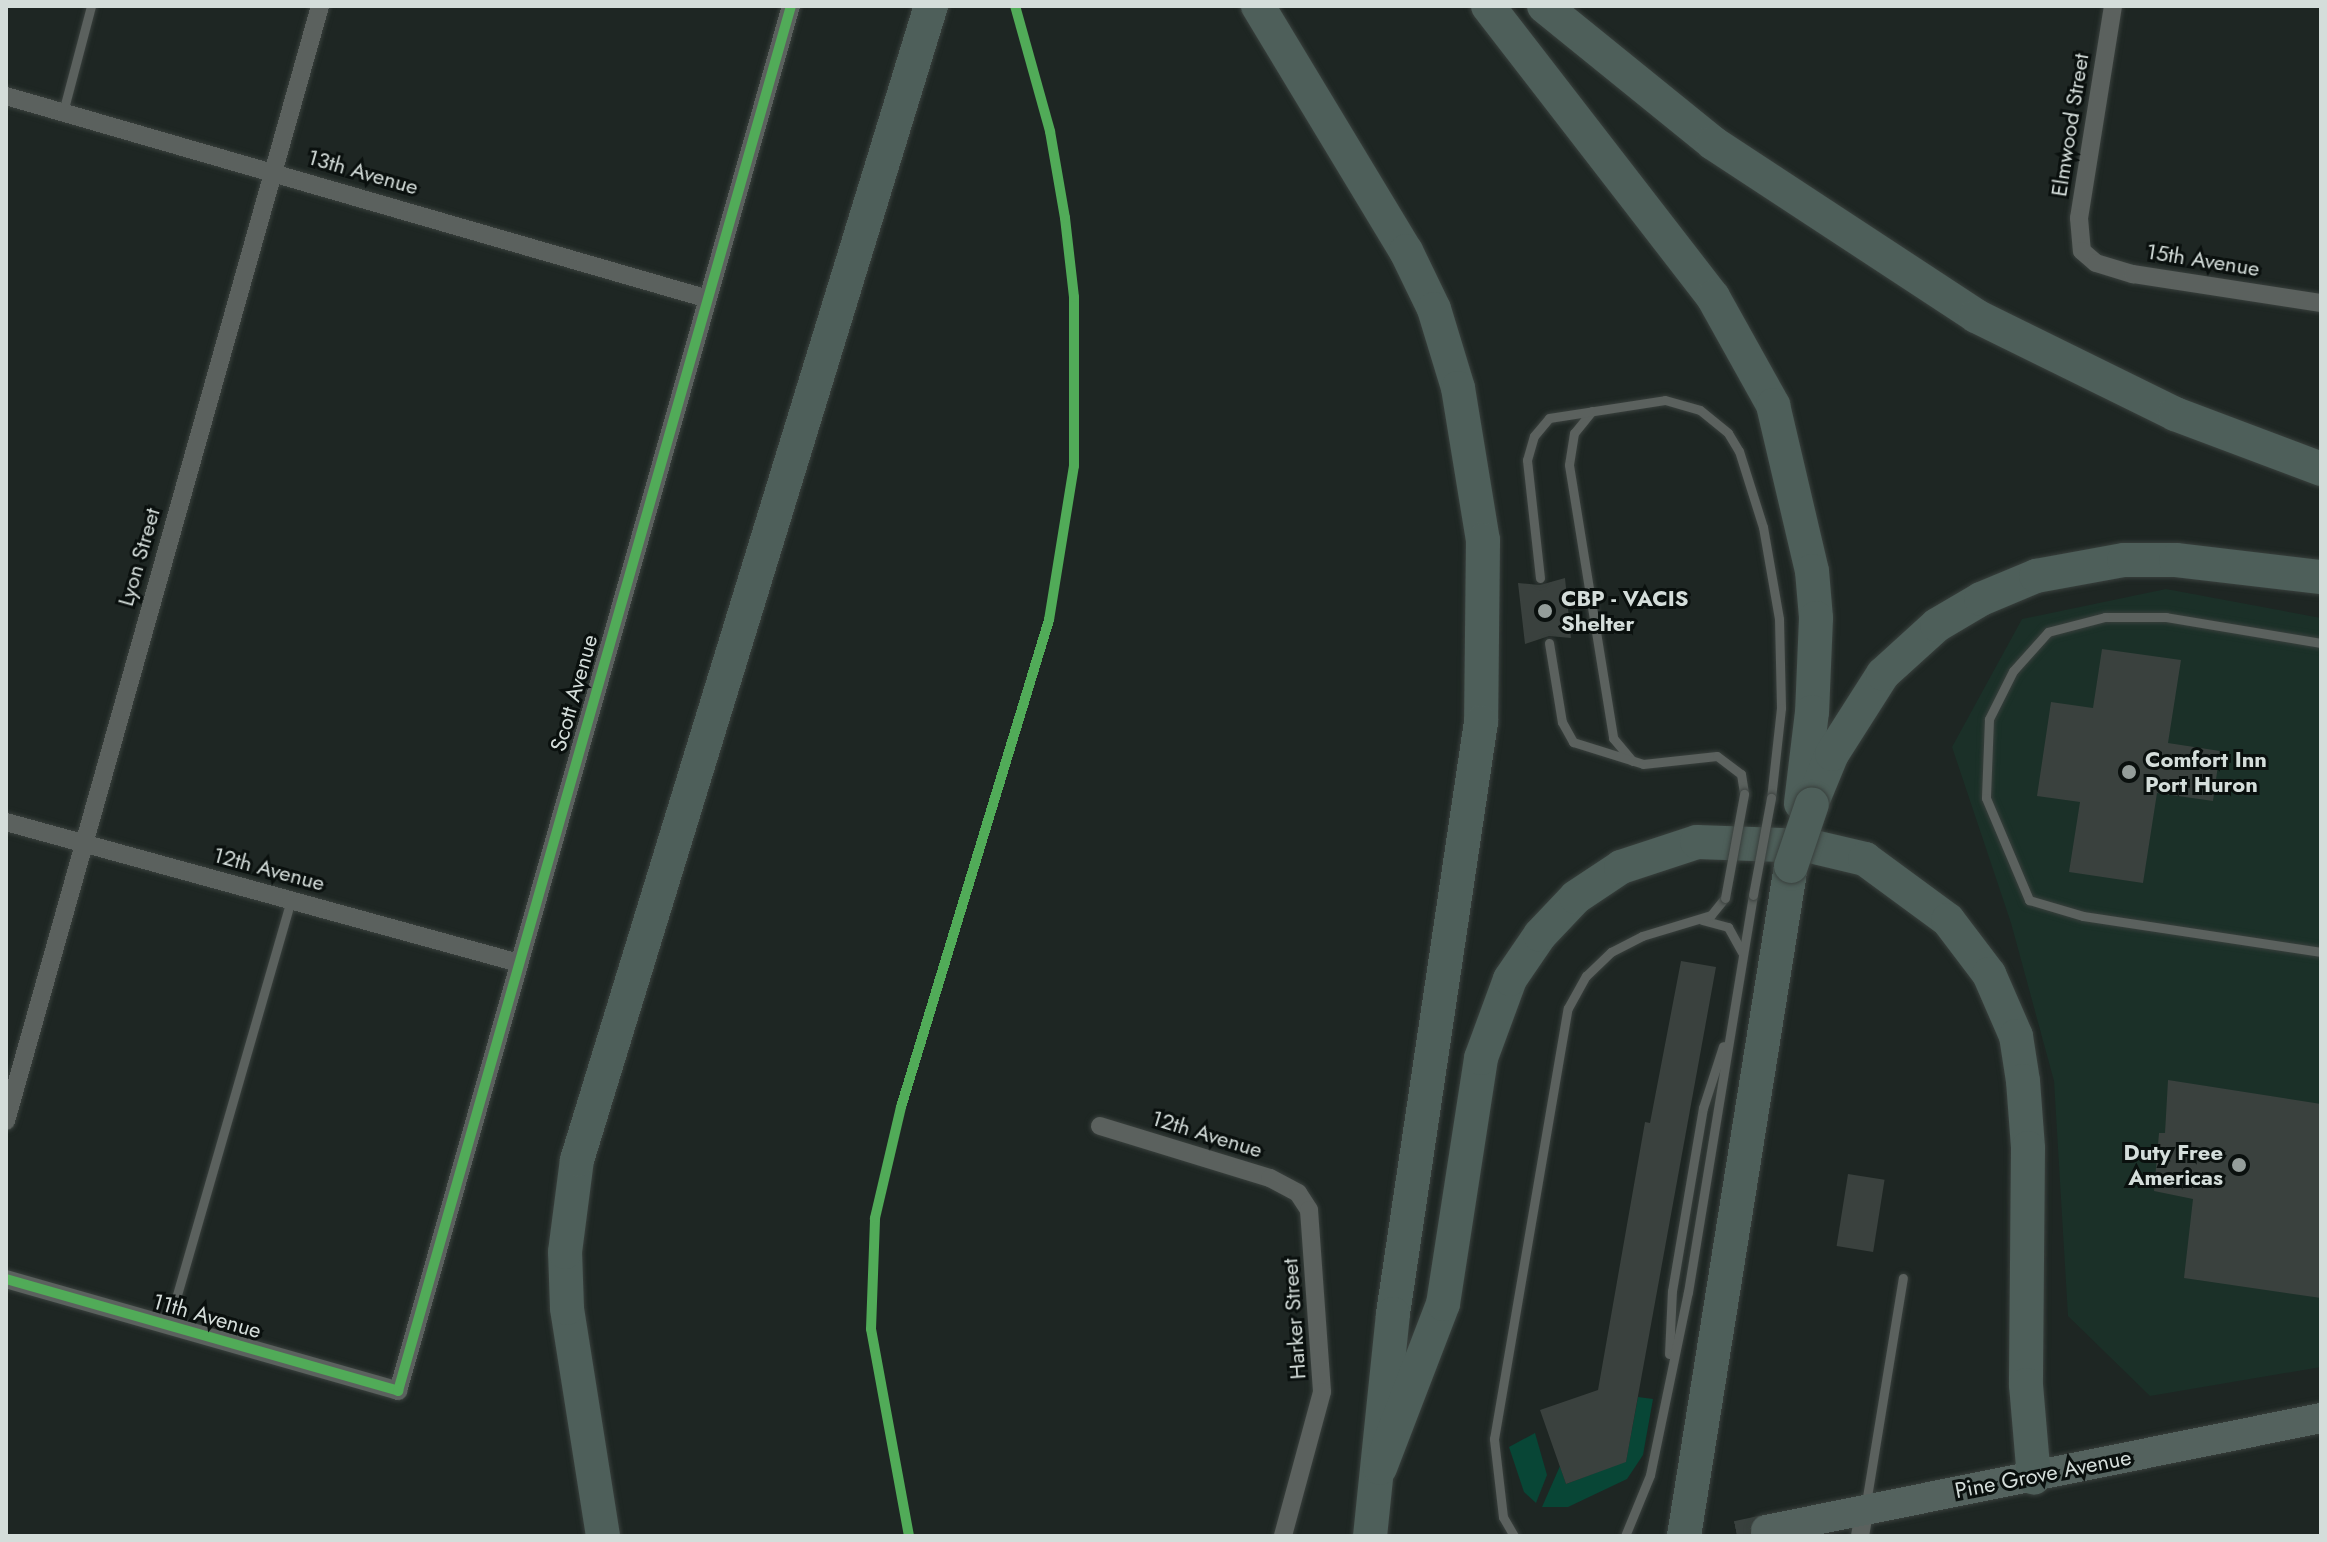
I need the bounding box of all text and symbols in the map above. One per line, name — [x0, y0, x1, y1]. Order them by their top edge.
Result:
street label: Elmwood Street — [2046, 52, 2094, 198]
street label: 13th Avenue — [305, 144, 421, 200]
street label: 15th Avenue — [2145, 238, 2261, 282]
street label: Lyon Street — [112, 505, 166, 609]
place label: CBP - VACIS Shelter — [1561, 585, 1689, 636]
marker: CBP - VACIS Shelter — [1536, 602, 1554, 620]
street label: Scott Avenue — [545, 632, 603, 754]
place label: Comfort Inn Port Huron — [2145, 746, 2267, 798]
marker: Comfort Inn Port Huron — [2120, 763, 2138, 781]
street label: 12th Avenue — [210, 841, 328, 897]
street label: 12th Avenue — [1148, 1105, 1266, 1163]
place label: Duty Free Americas — [2124, 1139, 2223, 1190]
marker: Duty Free Americas — [2230, 1156, 2248, 1174]
street label: Harker Street — [1277, 1258, 1311, 1380]
street label: 11th Avenue — [150, 1288, 264, 1344]
street label: Pine Grove Avenue — [1953, 1444, 2133, 1504]

